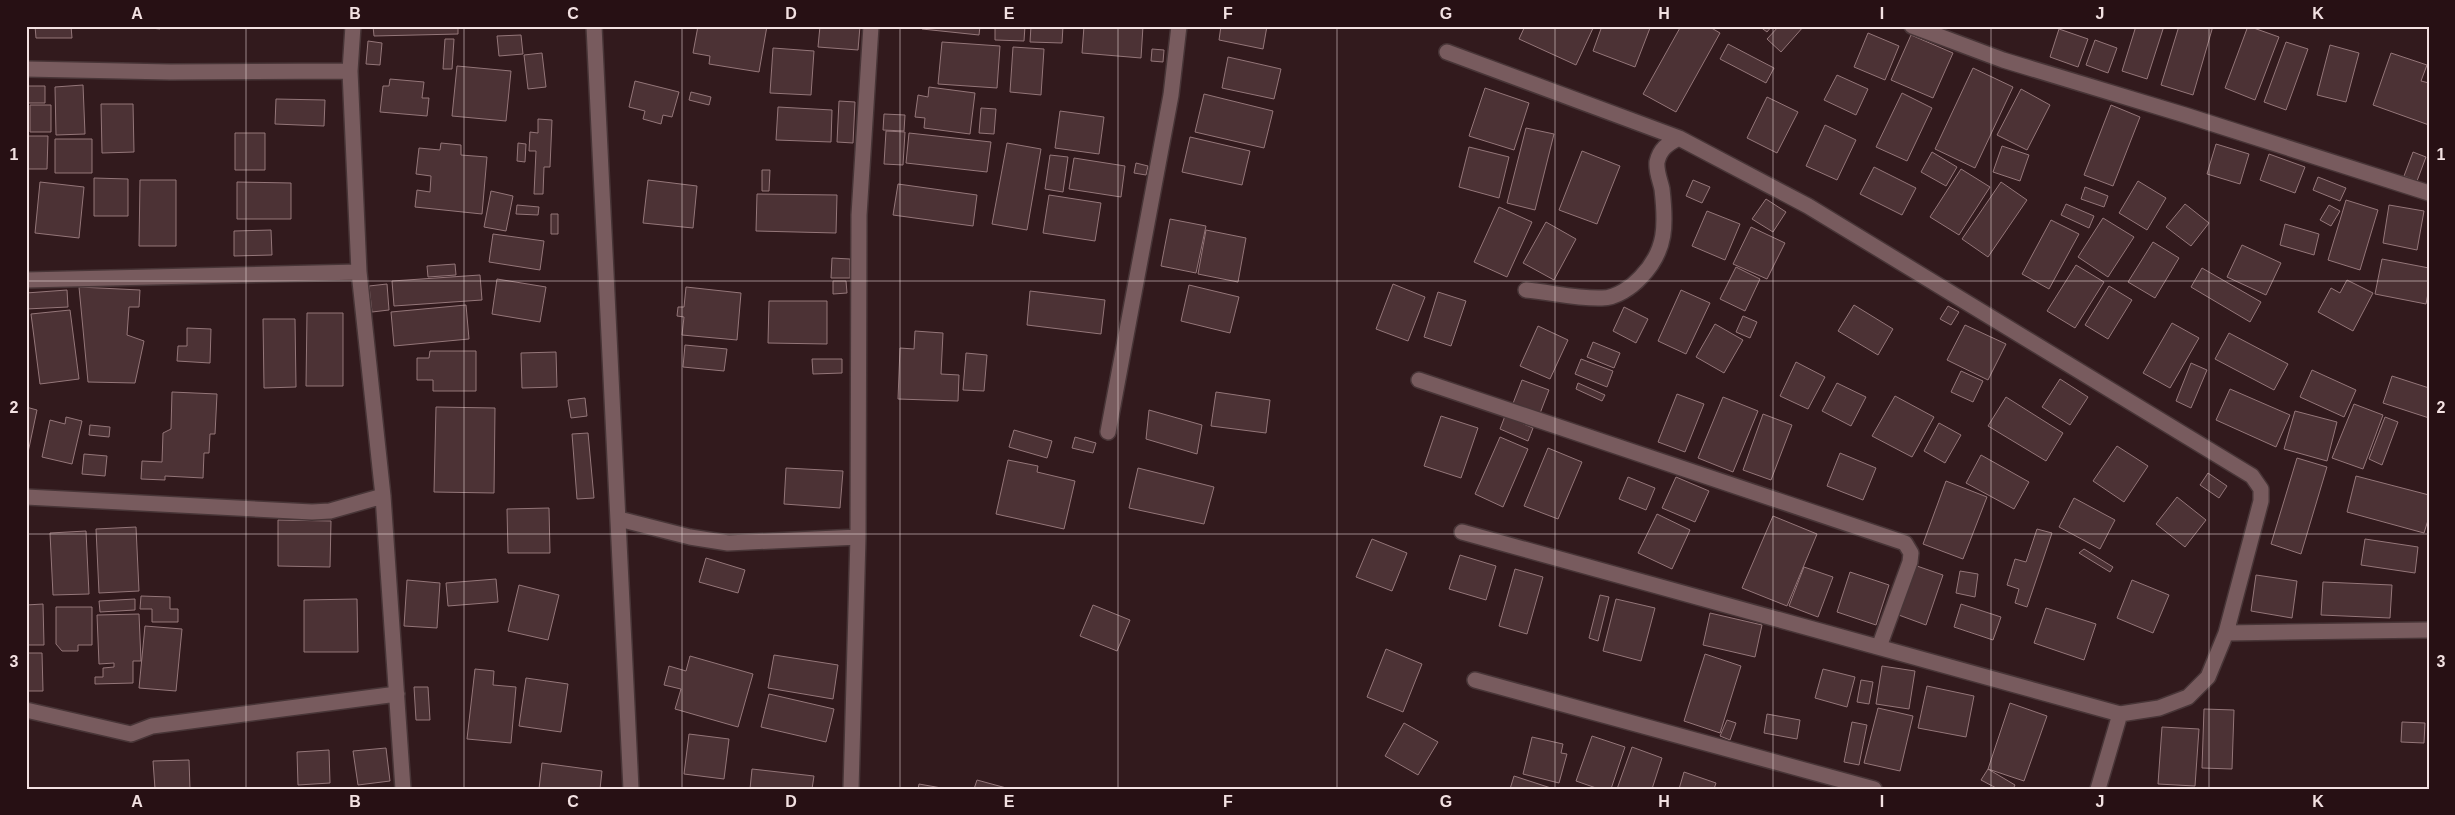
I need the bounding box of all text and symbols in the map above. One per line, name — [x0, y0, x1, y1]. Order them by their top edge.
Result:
text: A — [131, 5, 143, 22]
text: B — [349, 5, 361, 22]
text: C — [567, 5, 579, 22]
text: D — [785, 5, 797, 22]
text: E — [1004, 5, 1015, 22]
text: F — [1223, 5, 1233, 22]
text: G — [1440, 5, 1452, 22]
text: H — [1658, 5, 1670, 22]
text: I — [1880, 5, 1884, 22]
text: J — [2096, 5, 2104, 22]
text: K — [2312, 5, 2324, 22]
text: 1 — [10, 146, 19, 163]
text: 1 — [2437, 146, 2446, 163]
text: 2 — [10, 399, 19, 416]
text: 2 — [2437, 399, 2446, 416]
text: 3 — [10, 653, 19, 670]
text: 3 — [2437, 653, 2446, 670]
text: A — [131, 793, 143, 810]
text: B — [349, 793, 361, 810]
text: C — [567, 793, 579, 810]
text: D — [785, 793, 797, 810]
text: E — [1004, 793, 1015, 810]
text: F — [1223, 793, 1233, 810]
text: G — [1440, 793, 1452, 810]
text: H — [1658, 793, 1670, 810]
text: I — [1880, 793, 1884, 810]
text: J — [2096, 793, 2104, 810]
text: K — [2312, 793, 2324, 810]

